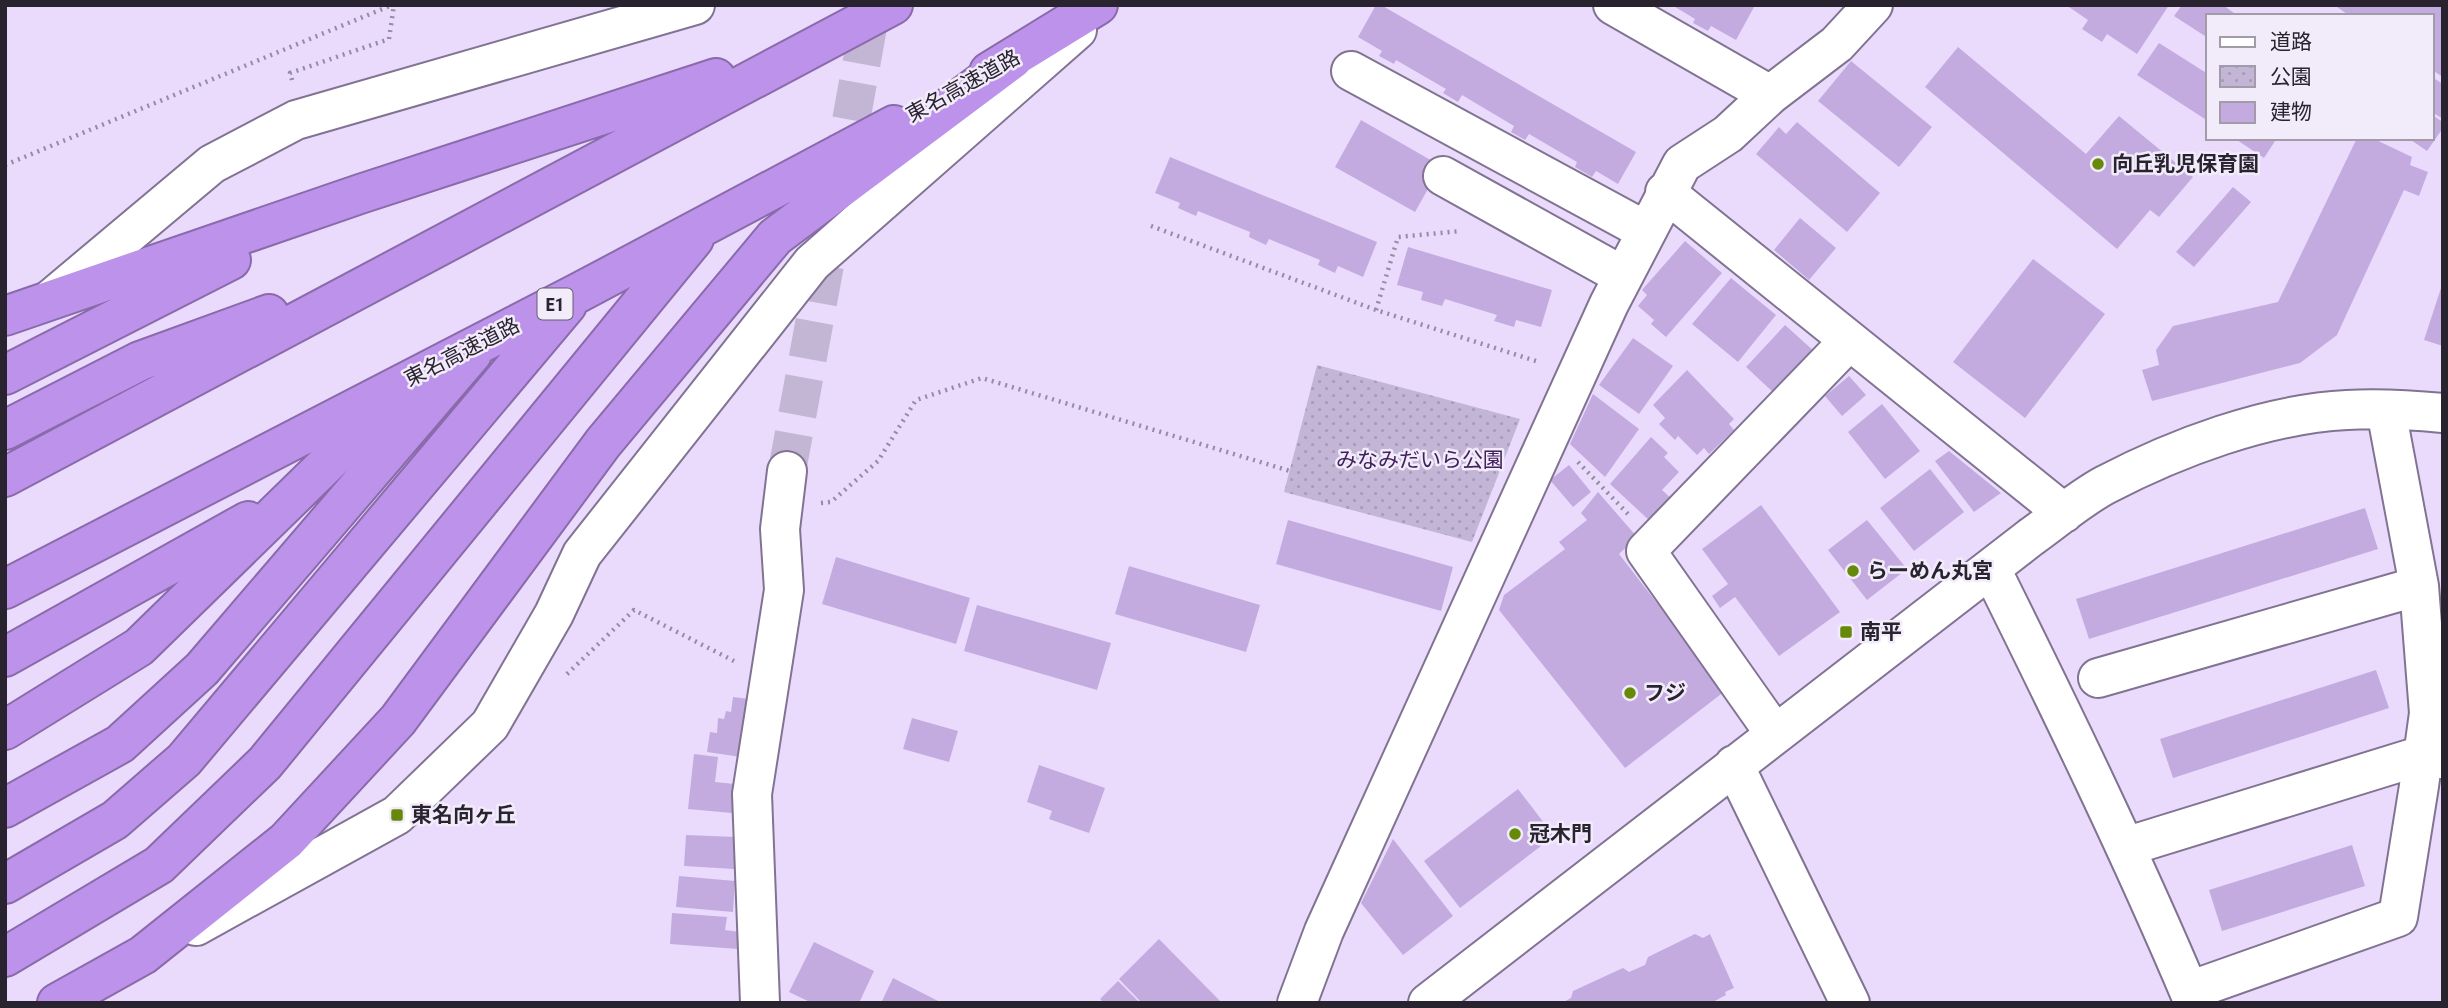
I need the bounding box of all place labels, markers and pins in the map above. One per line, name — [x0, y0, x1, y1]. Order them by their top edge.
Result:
place label: 向丘乳児保育園 — [2112, 152, 2259, 176]
marker: 向丘乳児保育園 — [2090, 156, 2106, 172]
place label: らーめん丸宮 — [1867, 559, 1993, 583]
marker: らーめん丸宮 — [1845, 563, 1861, 579]
place label: 南平 — [1860, 620, 1902, 644]
marker: 南平 — [1838, 624, 1854, 640]
place label: フジ — [1644, 681, 1686, 705]
marker: フジ — [1622, 685, 1638, 701]
place label: 東名向ヶ丘 — [411, 803, 516, 827]
marker: 東名向ヶ丘 — [389, 807, 405, 823]
place label: 冠木門 — [1529, 822, 1592, 846]
marker: 冠木門 — [1507, 826, 1523, 842]

